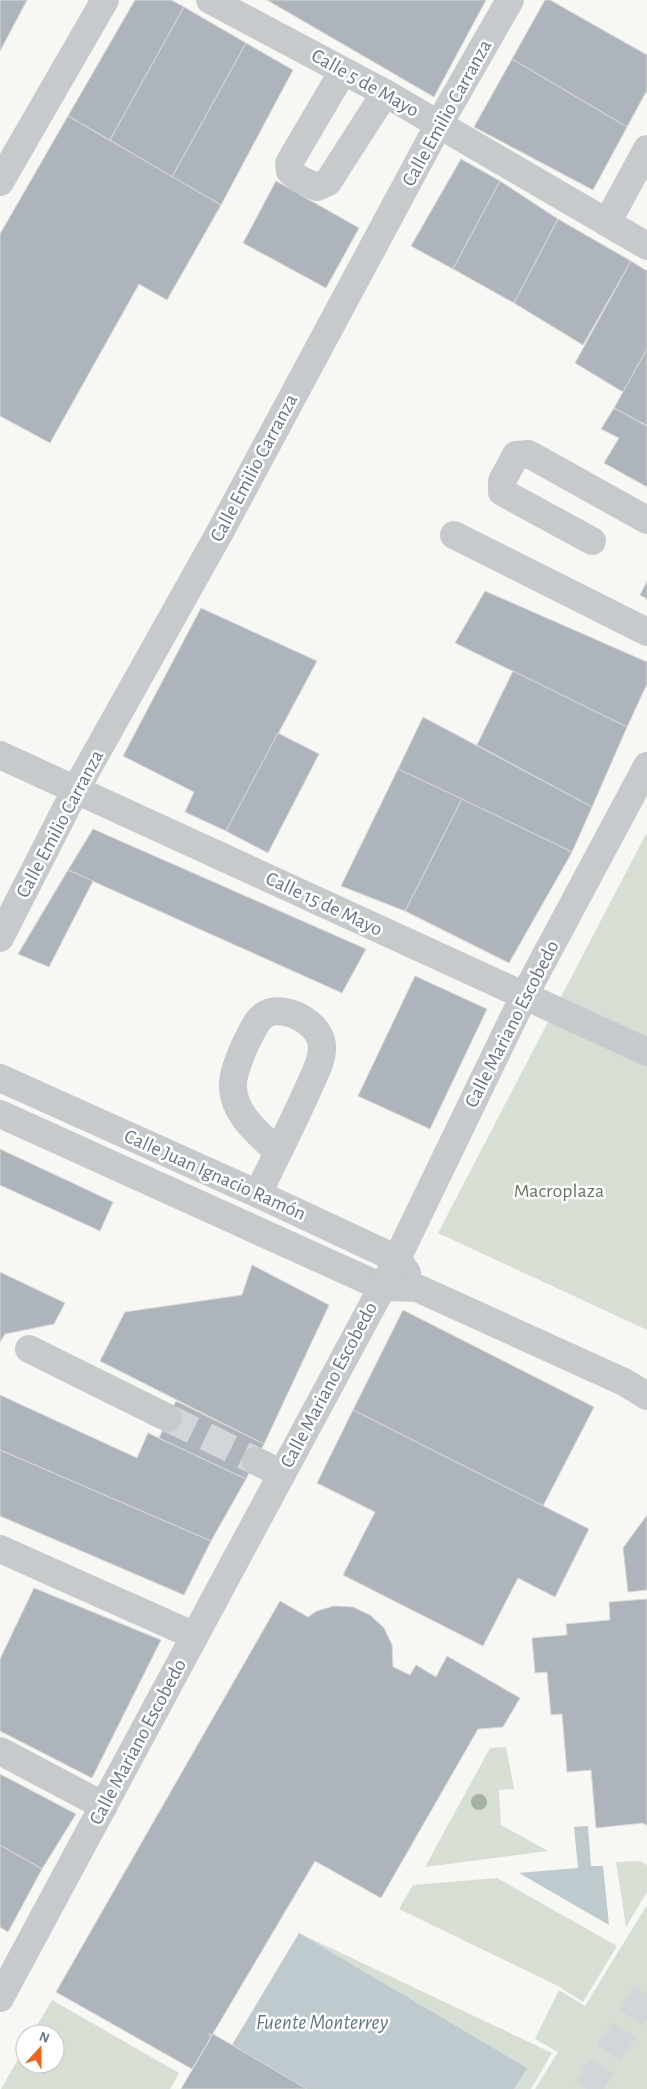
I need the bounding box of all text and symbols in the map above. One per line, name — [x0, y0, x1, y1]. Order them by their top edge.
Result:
street label: Calle Emilio Carranza — [398, 36, 496, 190]
street label: Calle 5 de Mayo — [308, 45, 422, 121]
street label: Calle Emilio Carranza — [207, 391, 301, 545]
street label: Calle Emilio Carranza — [13, 747, 107, 901]
street label: Calle 15 de Mayo — [263, 868, 385, 940]
street label: Calle Mariano Escobedo — [461, 937, 563, 1111]
street label: Calle Juan Ignacio Ramón — [121, 1126, 309, 1224]
park label: Macroplaza — [514, 1181, 604, 1201]
street label: Calle Mariano Escobedo — [277, 1299, 381, 1471]
street label: Calle Mariano Escobedo — [86, 1656, 190, 1828]
water label: Fuente Monterrey — [256, 2012, 388, 2033]
north arrow — [15, 2024, 65, 2074]
text: N — [37, 2030, 51, 2046]

